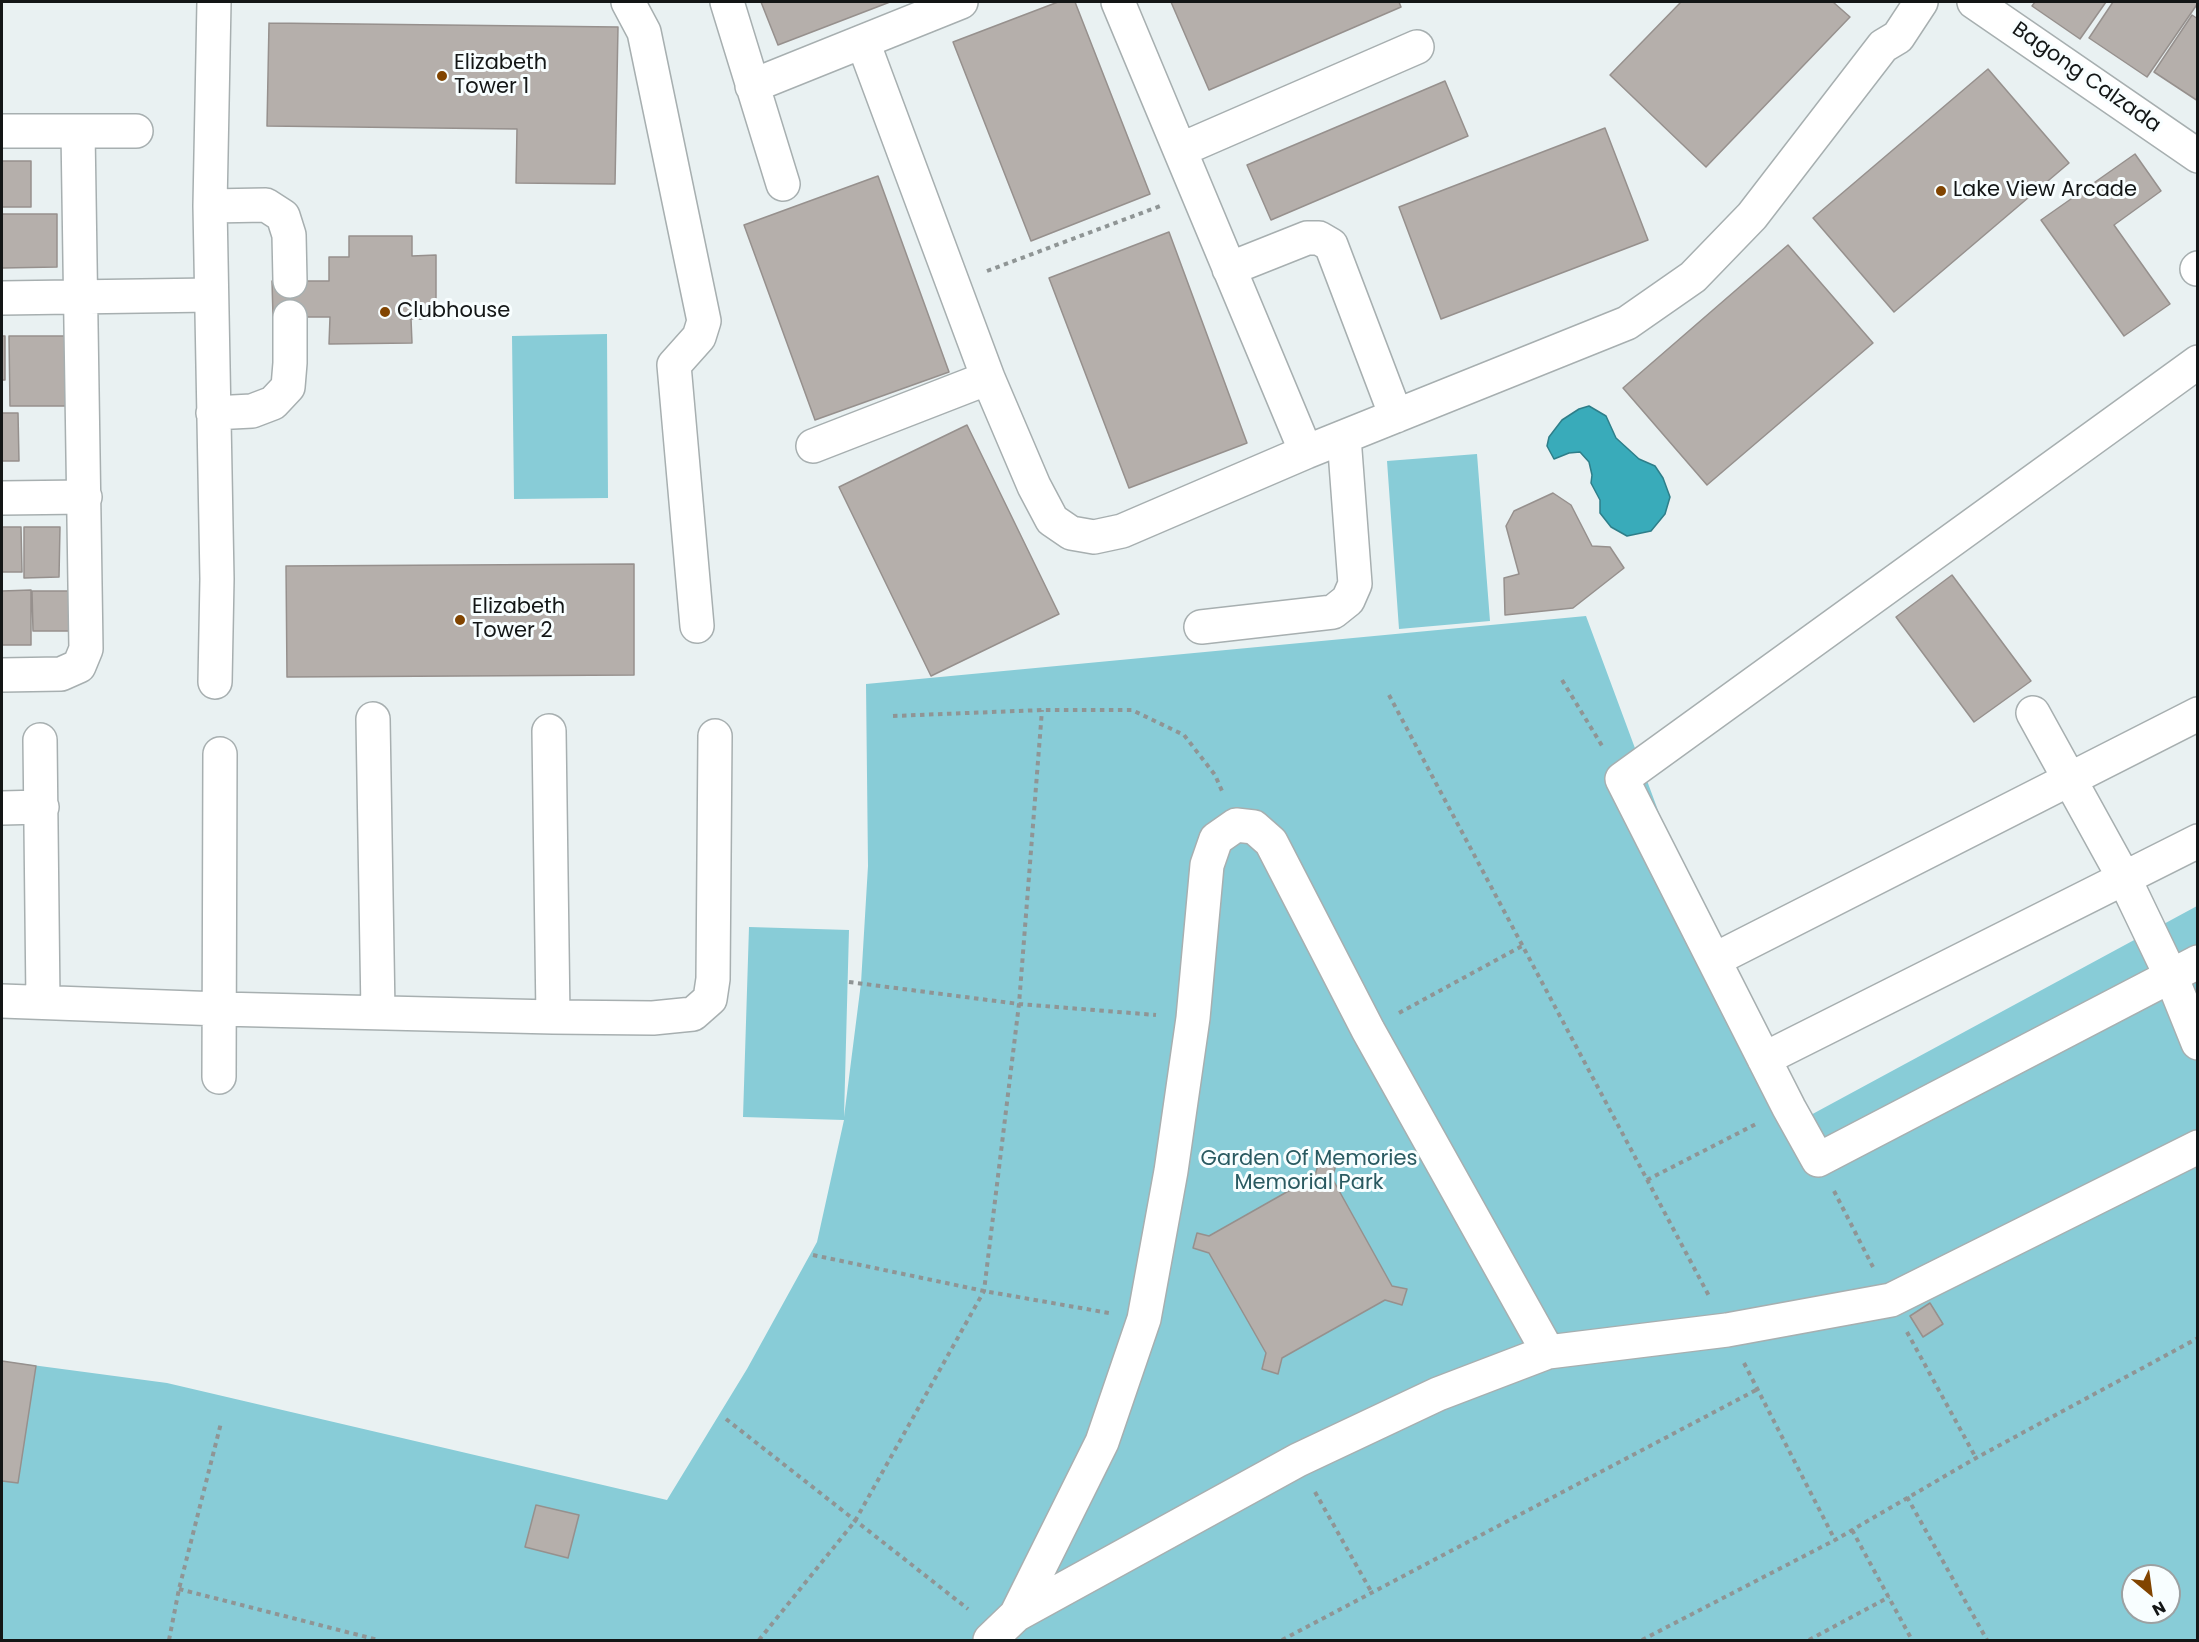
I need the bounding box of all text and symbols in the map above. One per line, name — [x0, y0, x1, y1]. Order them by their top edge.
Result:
street label: Bagong Calzada — [2007, 17, 2165, 139]
place label: Elizabeth Tower 1 — [454, 51, 547, 101]
marker: Elizabeth Tower 1 — [435, 69, 449, 83]
place label: Lake View Arcade — [1953, 178, 2137, 204]
marker: Lake View Arcade — [1934, 184, 1948, 198]
place label: Clubhouse — [397, 299, 510, 325]
marker: Clubhouse — [378, 305, 392, 319]
place label: Elizabeth Tower 2 — [472, 595, 565, 645]
marker: Elizabeth Tower 2 — [453, 613, 467, 627]
park label: Garden Of Memories Memorial Park — [1201, 1147, 1417, 1197]
north arrow — [2121, 1564, 2181, 1624]
text: N — [2148, 1595, 2170, 1621]

